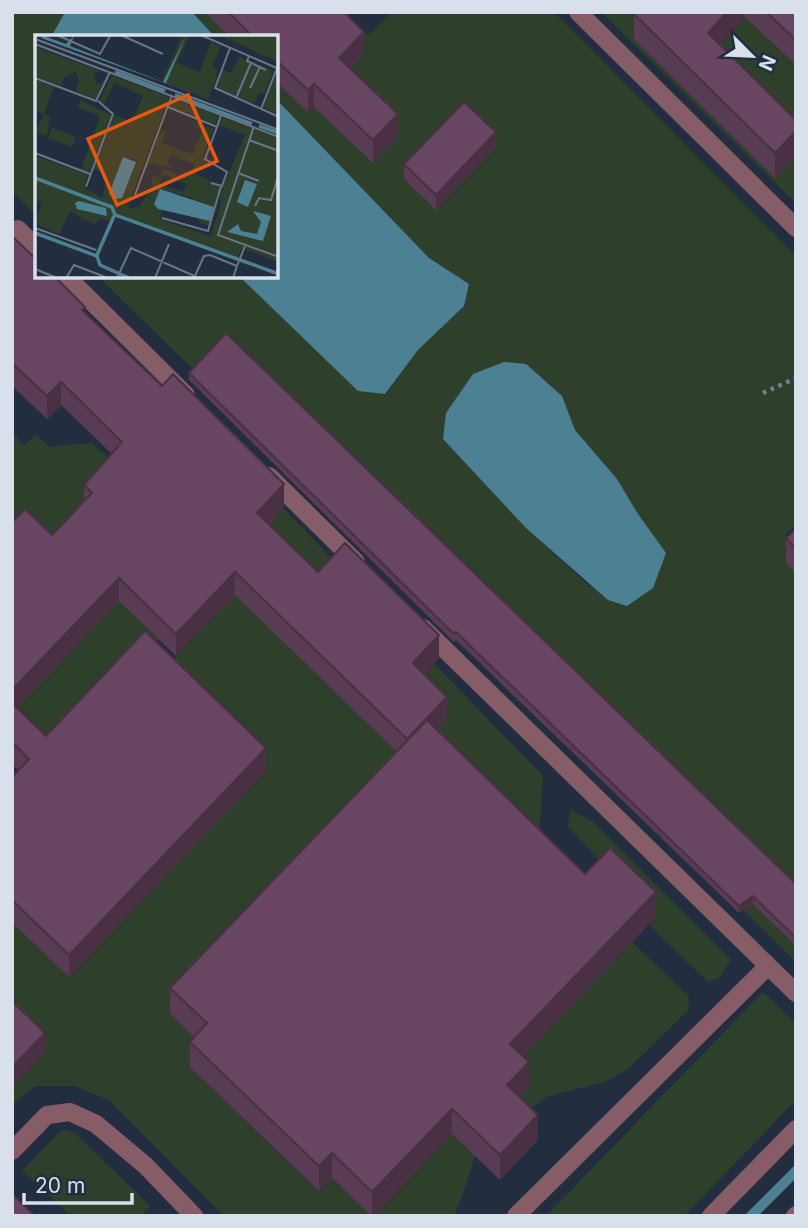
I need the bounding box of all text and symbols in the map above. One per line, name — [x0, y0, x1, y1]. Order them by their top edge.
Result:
north arrow — [717, 21, 787, 91]
inset map — [35, 35, 278, 278]
text: N — [754, 51, 781, 74]
scale bar — [24, 1162, 133, 1206]
text: 20 m — [35, 1173, 85, 1198]

